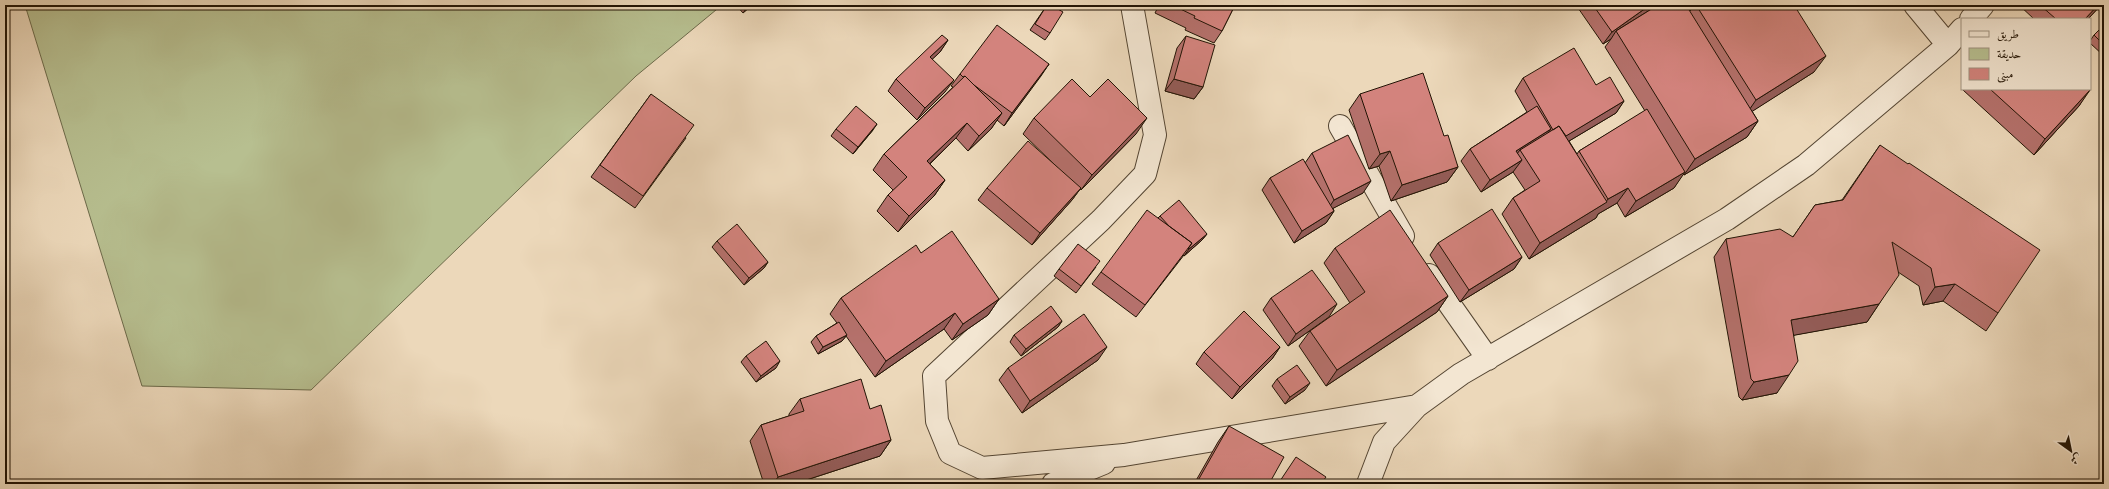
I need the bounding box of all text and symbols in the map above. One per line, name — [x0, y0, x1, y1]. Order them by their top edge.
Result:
legend — [1961, 18, 2091, 90]
text: طريق — [1997, 26, 2019, 42]
text: حديقة — [1997, 46, 2021, 62]
text: مبنى — [1997, 66, 2013, 83]
north arrow — [2051, 431, 2091, 471]
text: ش — [2067, 450, 2085, 468]

